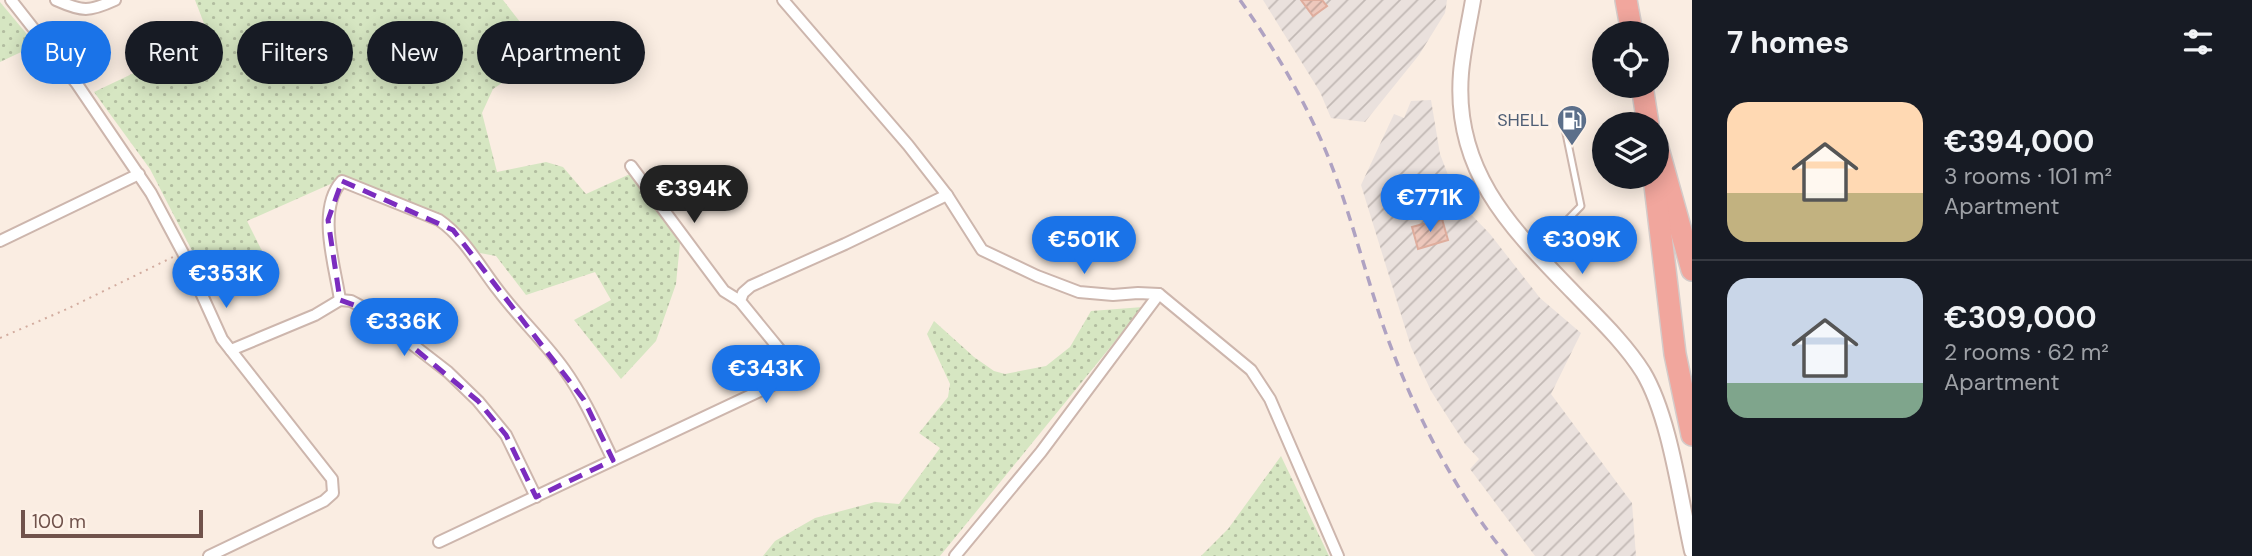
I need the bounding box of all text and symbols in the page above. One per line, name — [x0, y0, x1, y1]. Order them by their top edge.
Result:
chip: Buy — [21, 21, 111, 84]
chip: Rent — [125, 21, 223, 84]
chip: Filters — [237, 21, 353, 84]
chip: New — [367, 21, 463, 84]
chip: Apartment — [477, 21, 645, 84]
map controls — [1592, 21, 1669, 189]
button: locate — [1592, 21, 1669, 98]
text: 7 homes — [1727, 23, 1849, 62]
icon: filters — [2179, 23, 2217, 61]
fuel station icon: SHELL — [1555, 103, 1589, 147]
place label: SHELL — [1497, 108, 1549, 132]
button: layers — [1592, 112, 1669, 189]
text: €394,000 — [1944, 122, 2094, 161]
icon: home — [1783, 130, 1867, 214]
text: 3 rooms · 101 m² — [1944, 161, 2112, 191]
pin: €394K — [645, 166, 743, 225]
text: €394K — [656, 173, 732, 203]
pin: €771K — [1381, 174, 1479, 234]
text: €771K — [1397, 182, 1463, 212]
text: Apartment — [1944, 191, 2059, 221]
pin: €501K — [1035, 216, 1133, 276]
pin: €309K — [1533, 216, 1631, 276]
text: €501K — [1048, 224, 1120, 254]
text: €309K — [1543, 224, 1621, 254]
pin: €353K — [177, 250, 275, 310]
text: €353K — [188, 258, 264, 288]
pin: €336K — [355, 298, 453, 358]
text: €309,000 — [1944, 298, 2097, 337]
text: €336K — [366, 306, 442, 336]
icon: home — [1783, 306, 1867, 390]
text: 2 rooms · 62 m² — [1944, 337, 2109, 367]
pin: €343K — [717, 346, 815, 405]
text: €343K — [728, 353, 804, 383]
text: Apartment — [1944, 367, 2059, 397]
scale bar — [21, 507, 203, 539]
text: 100 m — [32, 509, 86, 534]

